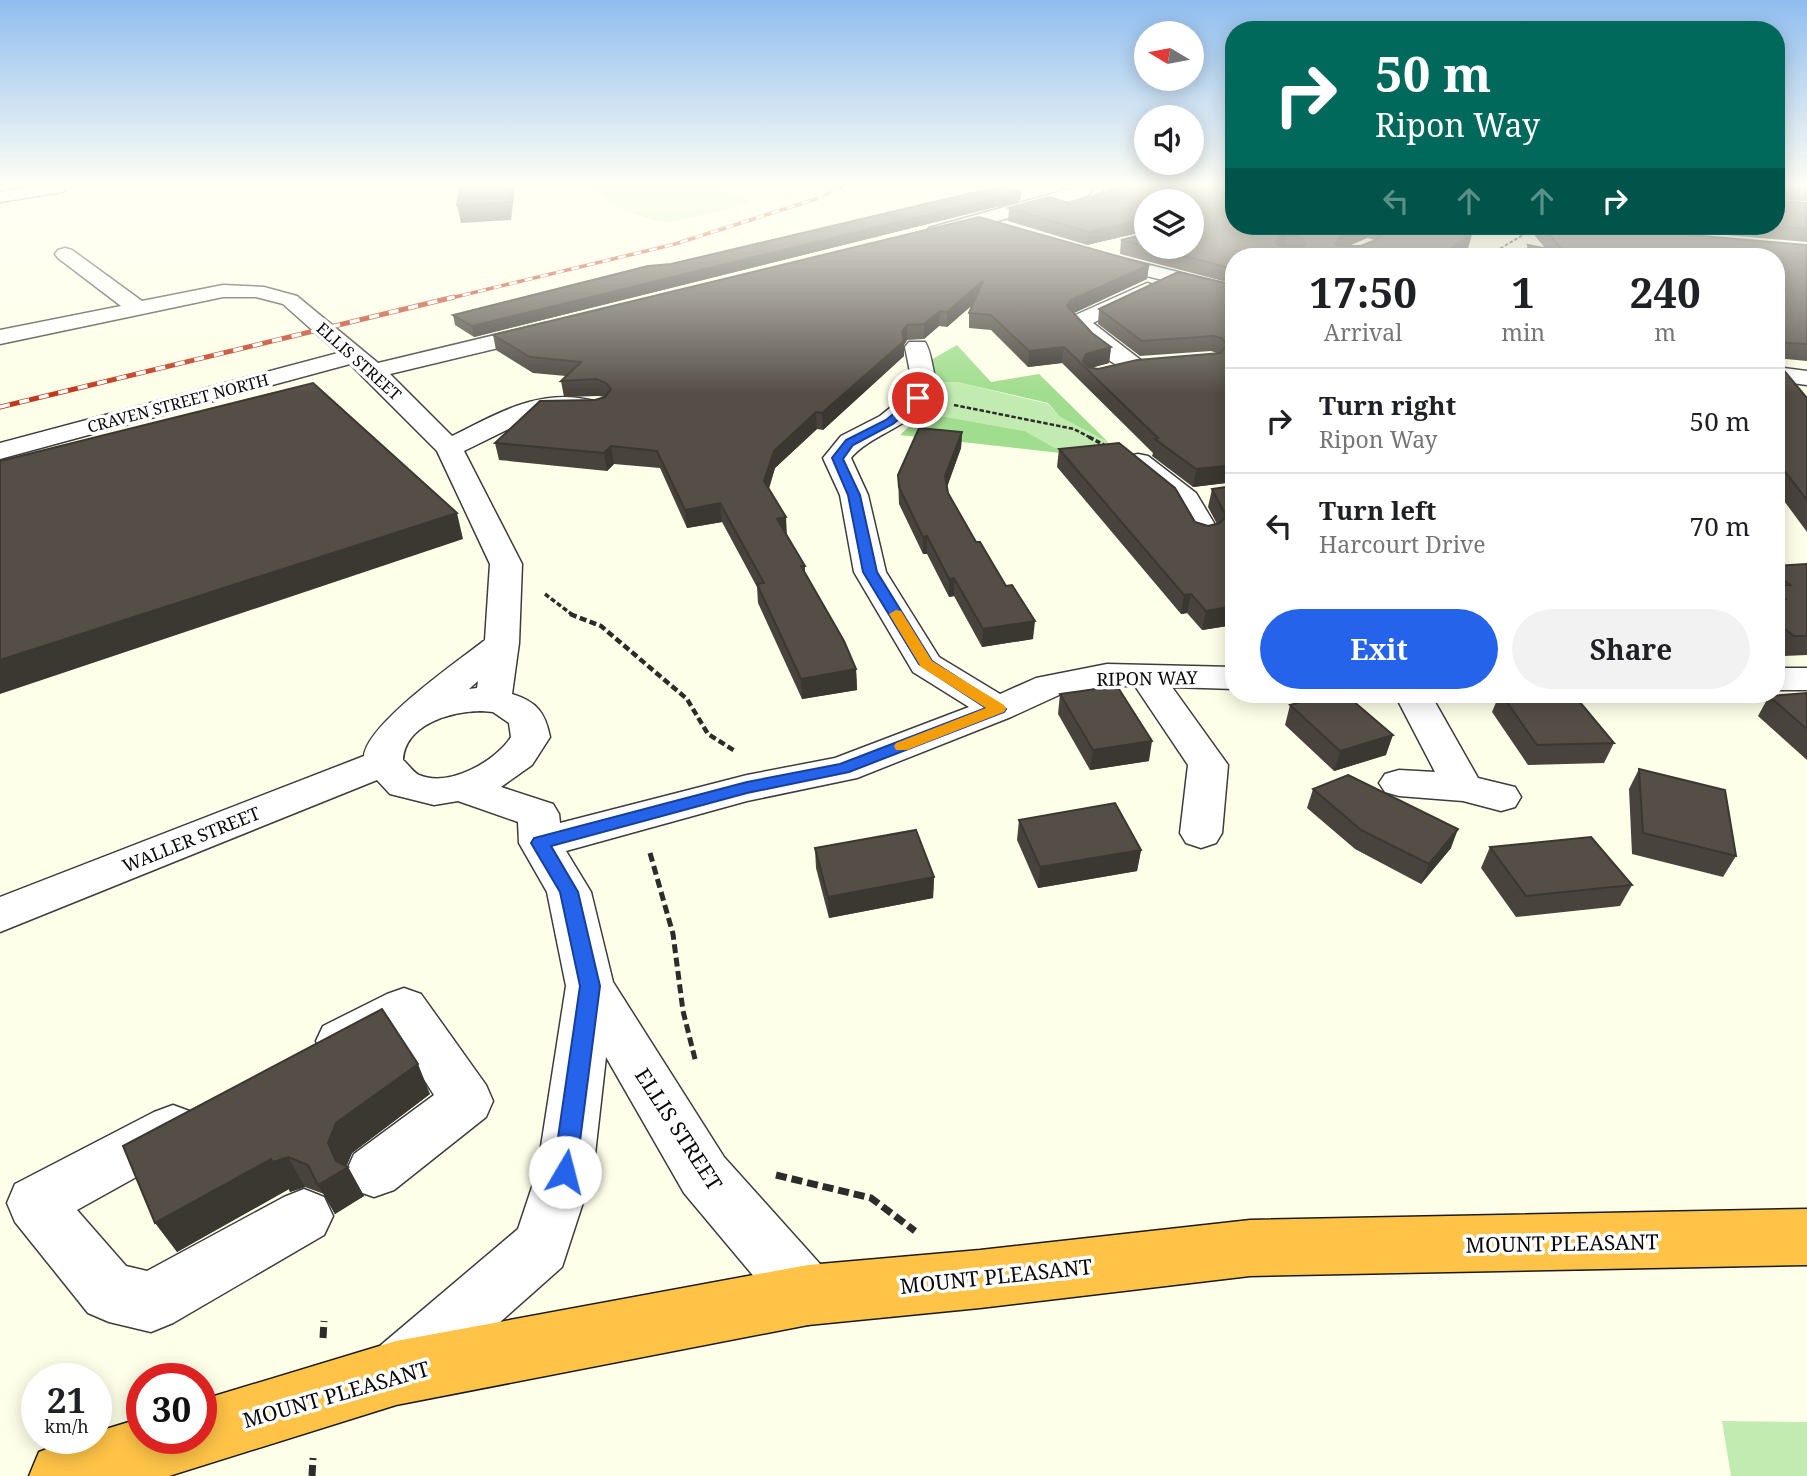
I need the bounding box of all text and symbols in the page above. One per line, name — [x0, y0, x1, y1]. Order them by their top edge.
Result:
north arrow — [1134, 21, 1204, 91]
map controls — [1134, 21, 1204, 259]
text: 50 m — [1375, 40, 1491, 106]
icon: right — [1260, 49, 1351, 140]
text: Ripon Way — [1375, 103, 1540, 146]
button: sound — [1134, 105, 1204, 175]
icon: left — [1377, 182, 1415, 220]
icon: ahead — [1450, 182, 1488, 220]
icon: ahead — [1523, 182, 1561, 220]
icon: right — [1596, 182, 1634, 220]
button: layers — [1134, 189, 1204, 259]
text: 17:50 — [1309, 263, 1417, 320]
text: 1 — [1511, 263, 1535, 320]
text: 240 — [1629, 263, 1701, 320]
text: Arrival — [1324, 316, 1402, 348]
text: min — [1501, 316, 1545, 348]
text: m — [1654, 316, 1676, 348]
street label: ELLIS STREET — [312, 317, 406, 405]
street label: CRAVEN STREET NORTH — [85, 368, 271, 438]
pin — [888, 368, 948, 428]
icon: arrive — [899, 379, 937, 417]
text: Turn right — [1319, 387, 1456, 423]
icon: right — [1260, 402, 1298, 440]
text: 50 m — [1690, 403, 1750, 439]
text: Ripon Way — [1319, 423, 1438, 455]
text: Turn left — [1319, 492, 1436, 528]
icon: left — [1260, 507, 1298, 545]
text: 70 m — [1690, 508, 1750, 544]
text: Harcourt Drive — [1319, 528, 1486, 560]
button: Exit — [1260, 609, 1498, 689]
button: Share — [1512, 609, 1750, 689]
street label: RIPON WAY — [1096, 665, 1199, 691]
street label: WALLER STREET — [119, 800, 263, 878]
street label: ELLIS STREET — [629, 1062, 729, 1196]
position arrow — [528, 1135, 602, 1209]
street label: MOUNT PLEASANT — [1465, 1227, 1659, 1259]
street label: MOUNT PLEASANT — [899, 1252, 1094, 1300]
street label: MOUNT PLEASANT — [239, 1354, 433, 1434]
speed limit sign: 30 — [126, 1363, 217, 1454]
text: 21 — [47, 1376, 86, 1423]
text: km/h — [44, 1414, 89, 1438]

